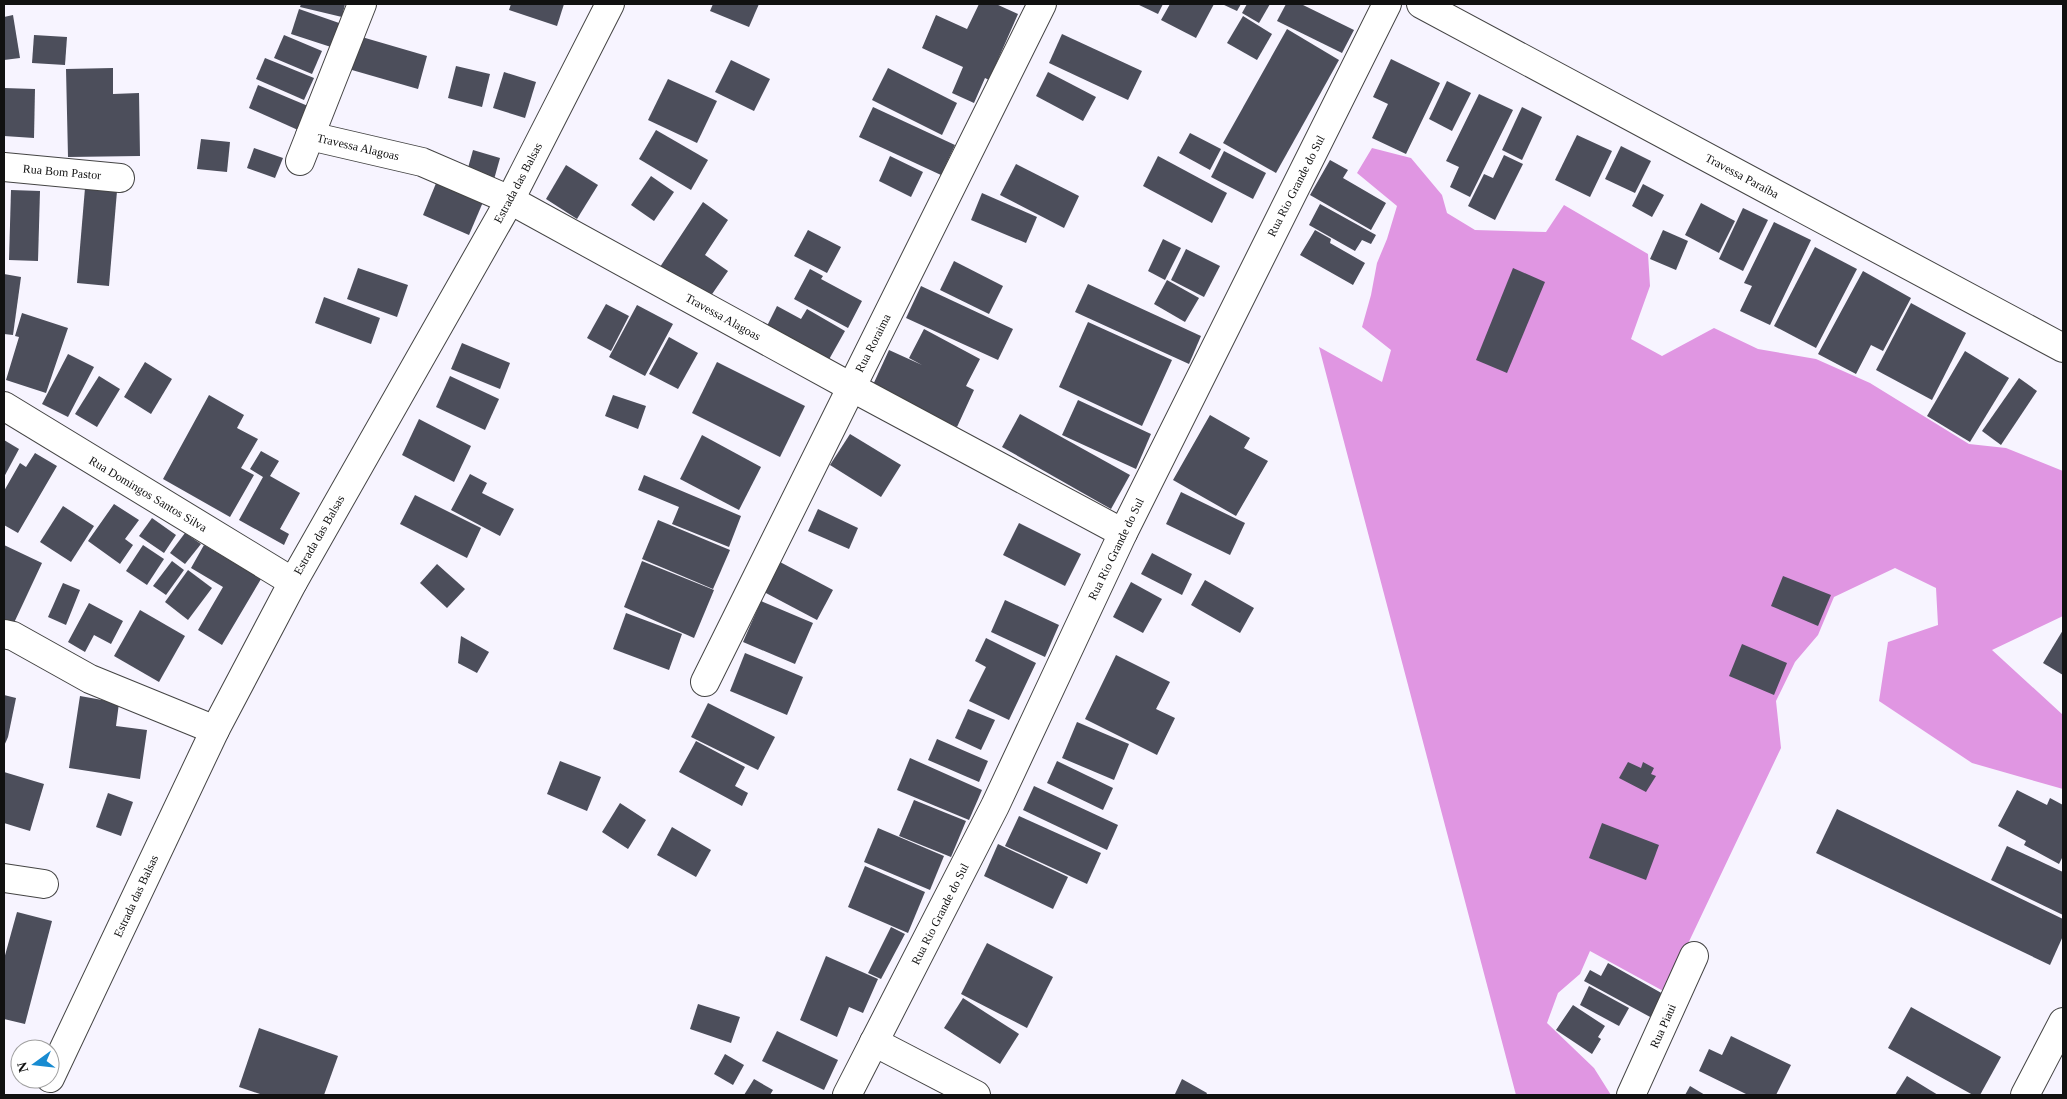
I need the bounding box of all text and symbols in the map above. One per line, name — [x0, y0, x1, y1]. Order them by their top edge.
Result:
street label: Travessa Alagoas — [316, 131, 401, 163]
street label: Rua Rio Grande do Sul — [1264, 132, 1328, 239]
street label: Estrada das Balsas — [491, 140, 545, 226]
street label: Travessa Paraíba — [1703, 151, 1782, 202]
street label: Rua Bom Pastor — [22, 162, 102, 182]
street label: Travessa Alagoas — [683, 291, 763, 344]
street label: Rua Roraima — [852, 311, 894, 375]
street label: Rua Domingos Santos Silva — [87, 453, 210, 535]
street label: Estrada das Balsas — [291, 493, 348, 577]
street label: Rua Rio Grande do Sul — [1085, 495, 1147, 602]
street label: Estrada das Balsas — [111, 852, 161, 939]
street label: Rua Rio Grande do Sul — [908, 860, 972, 967]
street label: Rua Piaui — [1647, 1001, 1679, 1050]
north arrow — [10, 1039, 60, 1089]
text: N — [14, 1060, 31, 1074]

